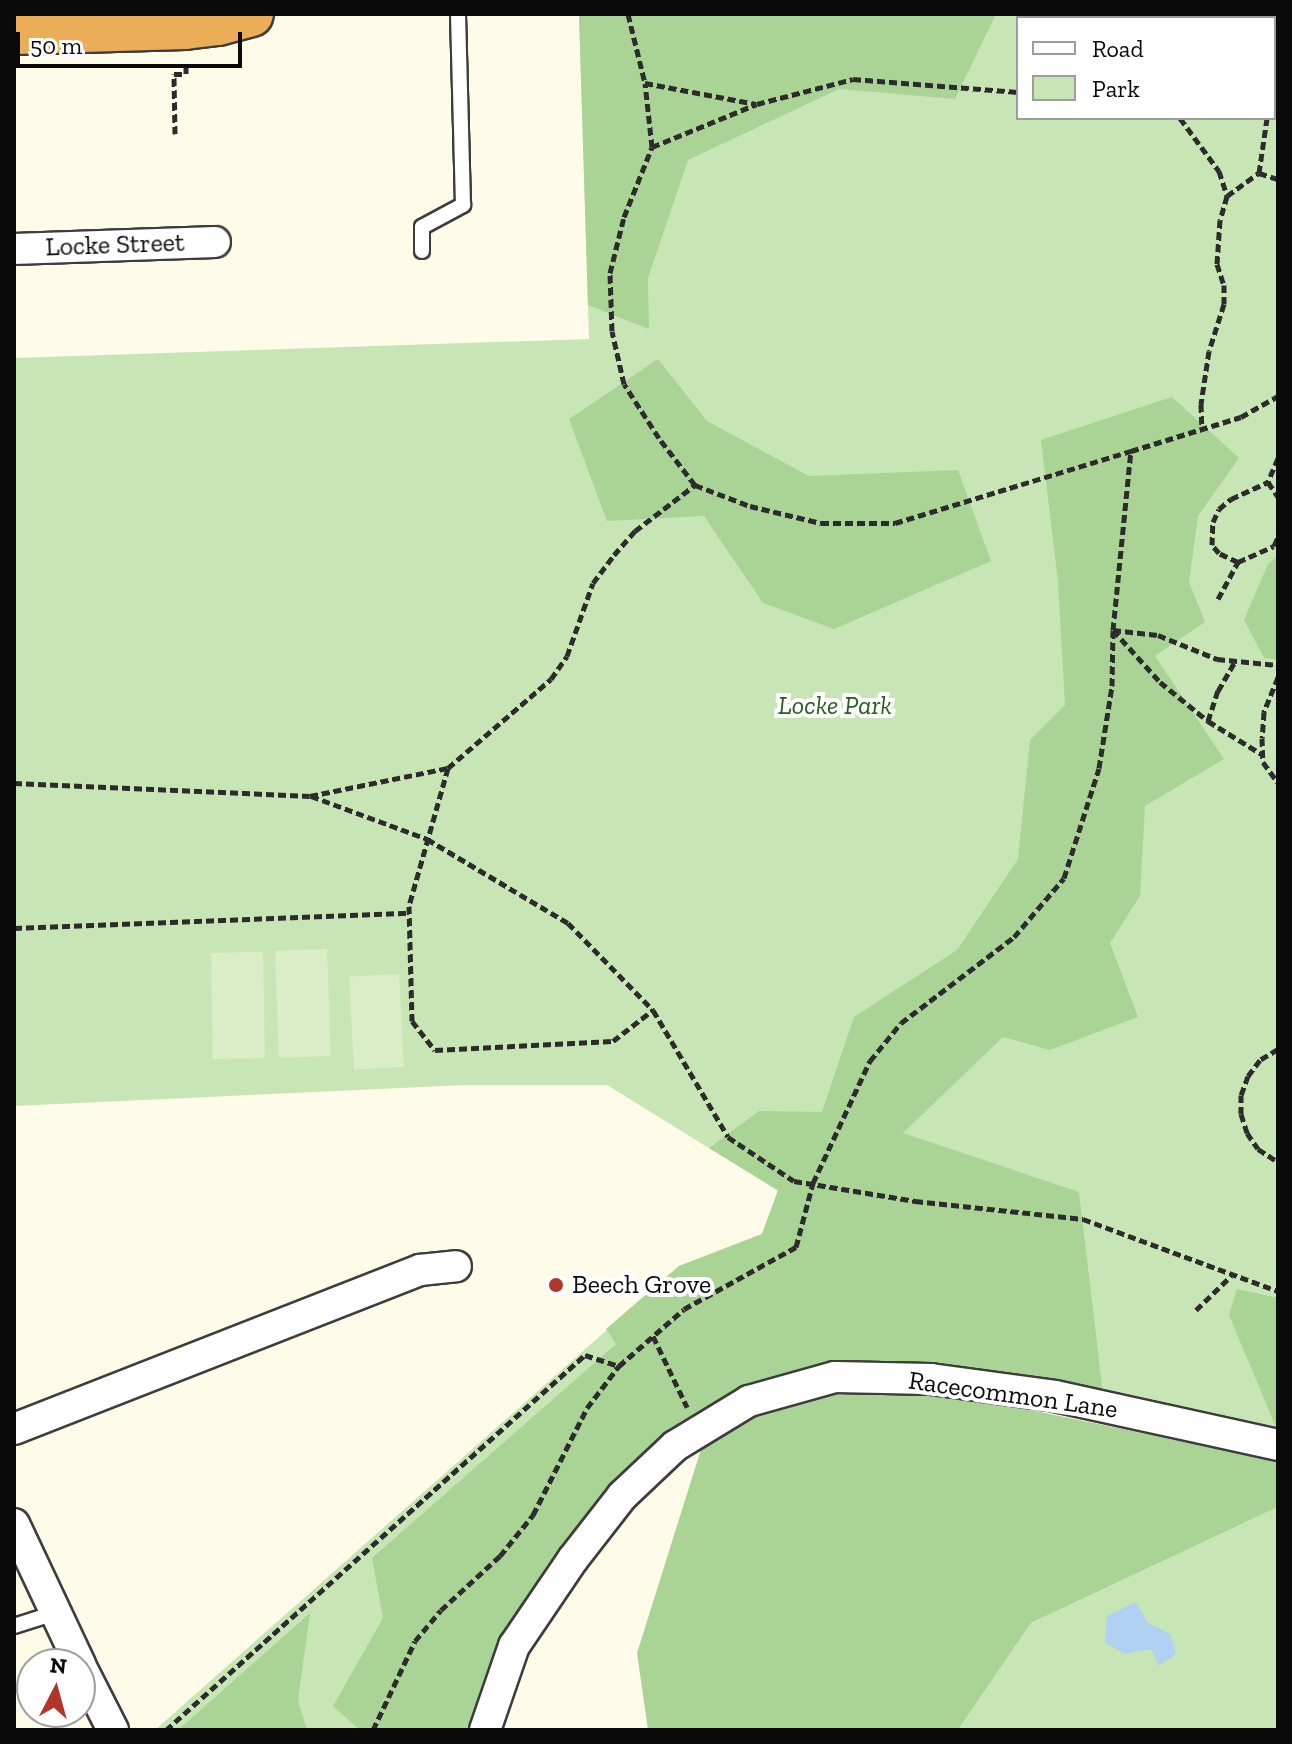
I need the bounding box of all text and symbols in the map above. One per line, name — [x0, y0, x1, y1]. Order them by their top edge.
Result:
scale bar — [20, 16, 246, 66]
legend — [1016, 16, 1276, 120]
text: 50 m — [30, 31, 82, 60]
text: Road — [1092, 34, 1144, 63]
text: Park — [1092, 74, 1140, 103]
street label: Locke Street — [45, 227, 185, 263]
park label: Locke Park — [778, 690, 892, 722]
place label: Beech Grove — [572, 1269, 711, 1301]
marker: Beech Grove — [547, 1276, 565, 1294]
street label: Racecommon Lane — [906, 1365, 1120, 1425]
north arrow — [16, 1648, 96, 1728]
text: N — [49, 1651, 68, 1680]

